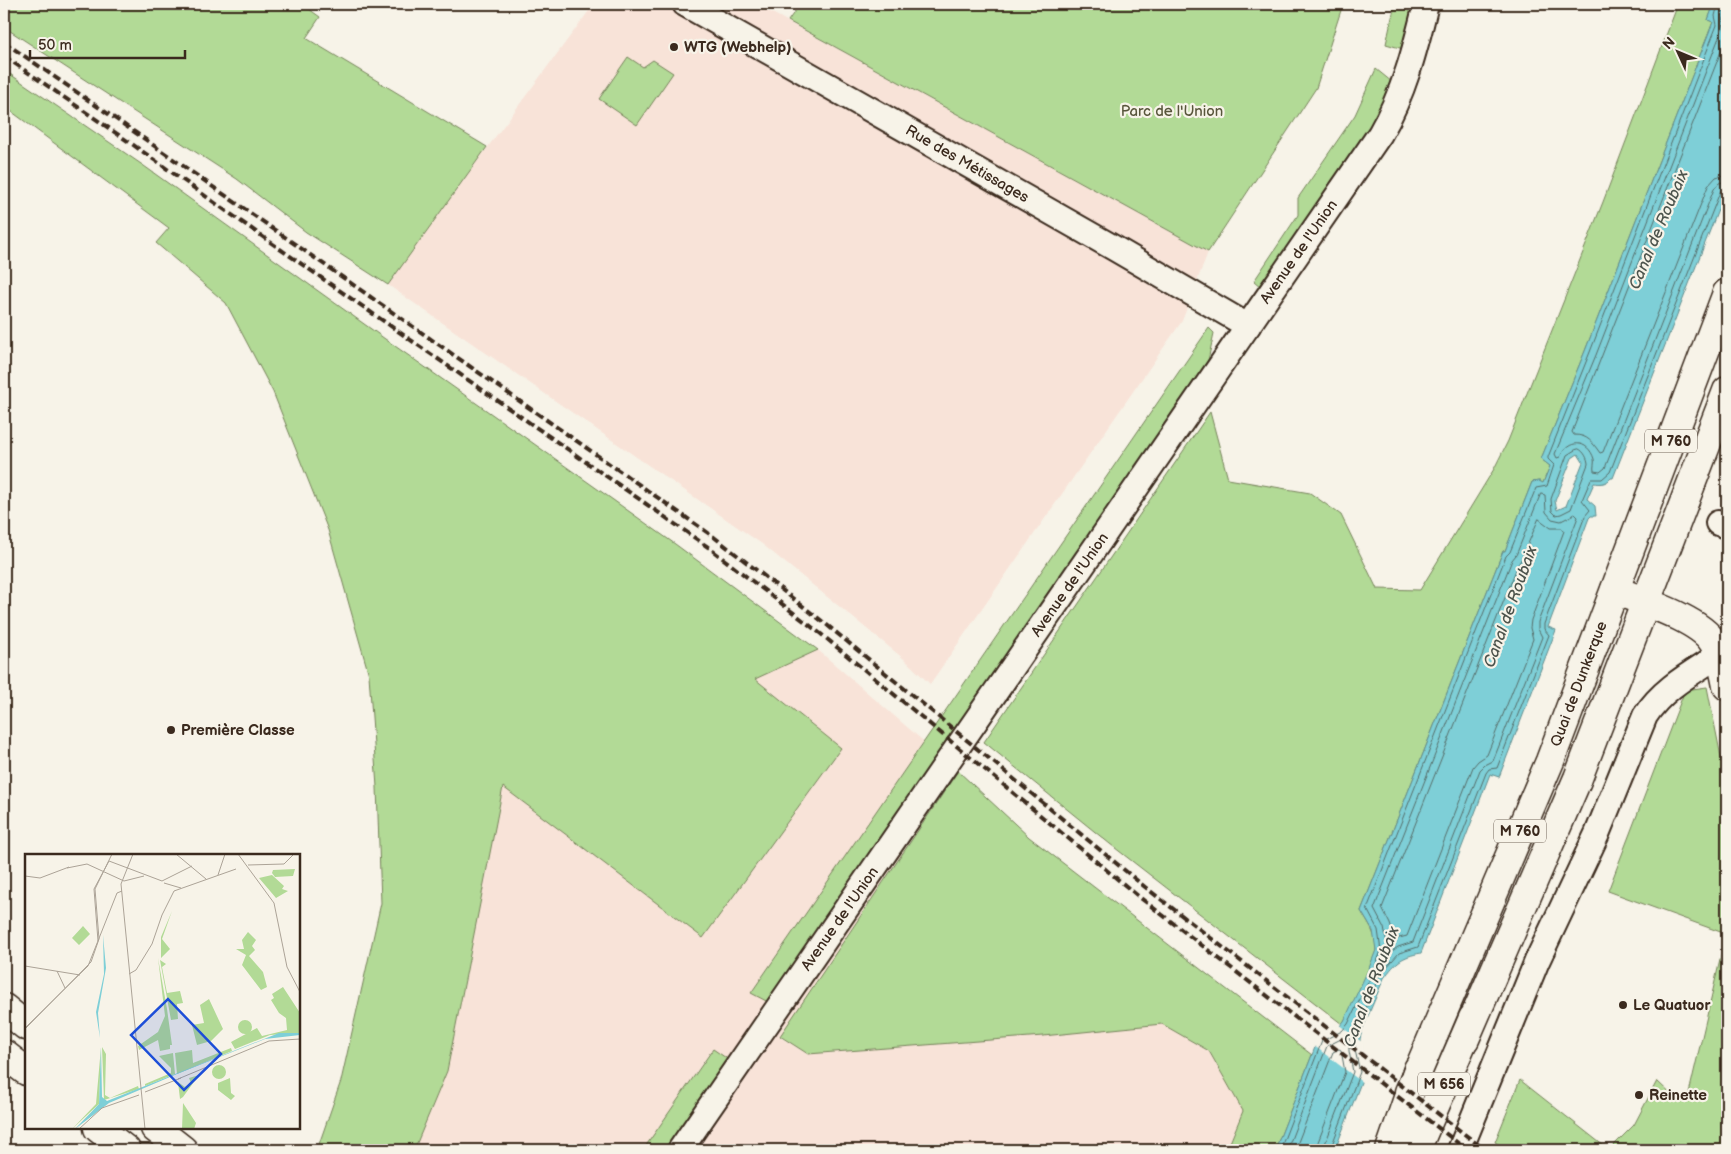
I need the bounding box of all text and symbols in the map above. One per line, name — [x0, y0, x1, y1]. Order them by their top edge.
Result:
scale bar — [30, 28, 185, 60]
north arrow — [1654, 28, 1704, 78]
text: N — [1659, 34, 1679, 53]
text: 50 m — [38, 36, 72, 55]
place label: WTG (Webhelp) — [684, 38, 791, 57]
marker: WTG (Webhelp) — [668, 41, 680, 53]
park label: Parc de l'Union — [1121, 102, 1223, 121]
street label: Rue des Métissages — [902, 121, 1033, 207]
water label: Canal de Roubaix — [1625, 167, 1693, 293]
street label: Avenue de l'Union — [1256, 196, 1342, 308]
road number: M 760 — [1645, 430, 1697, 452]
street label: Avenue de l'Union — [1027, 529, 1113, 641]
water label: Canal de Roubaix — [1480, 543, 1542, 670]
street label: Quai de Dunkerque — [1546, 619, 1612, 749]
place label: Première Classe — [181, 721, 295, 740]
marker: Première Classe — [165, 724, 177, 736]
road number: M 760 — [1494, 819, 1546, 842]
inset map — [25, 854, 300, 1129]
street label: Avenue de l'Union — [797, 863, 883, 975]
water label: Canal de Roubaix — [1340, 923, 1404, 1050]
place label: Le Quatuor — [1633, 996, 1711, 1015]
marker: Le Quatuor — [1617, 999, 1629, 1011]
road number: M 656 — [1418, 1072, 1470, 1096]
place label: Reinette — [1649, 1086, 1707, 1105]
marker: Reinette — [1633, 1089, 1645, 1101]

